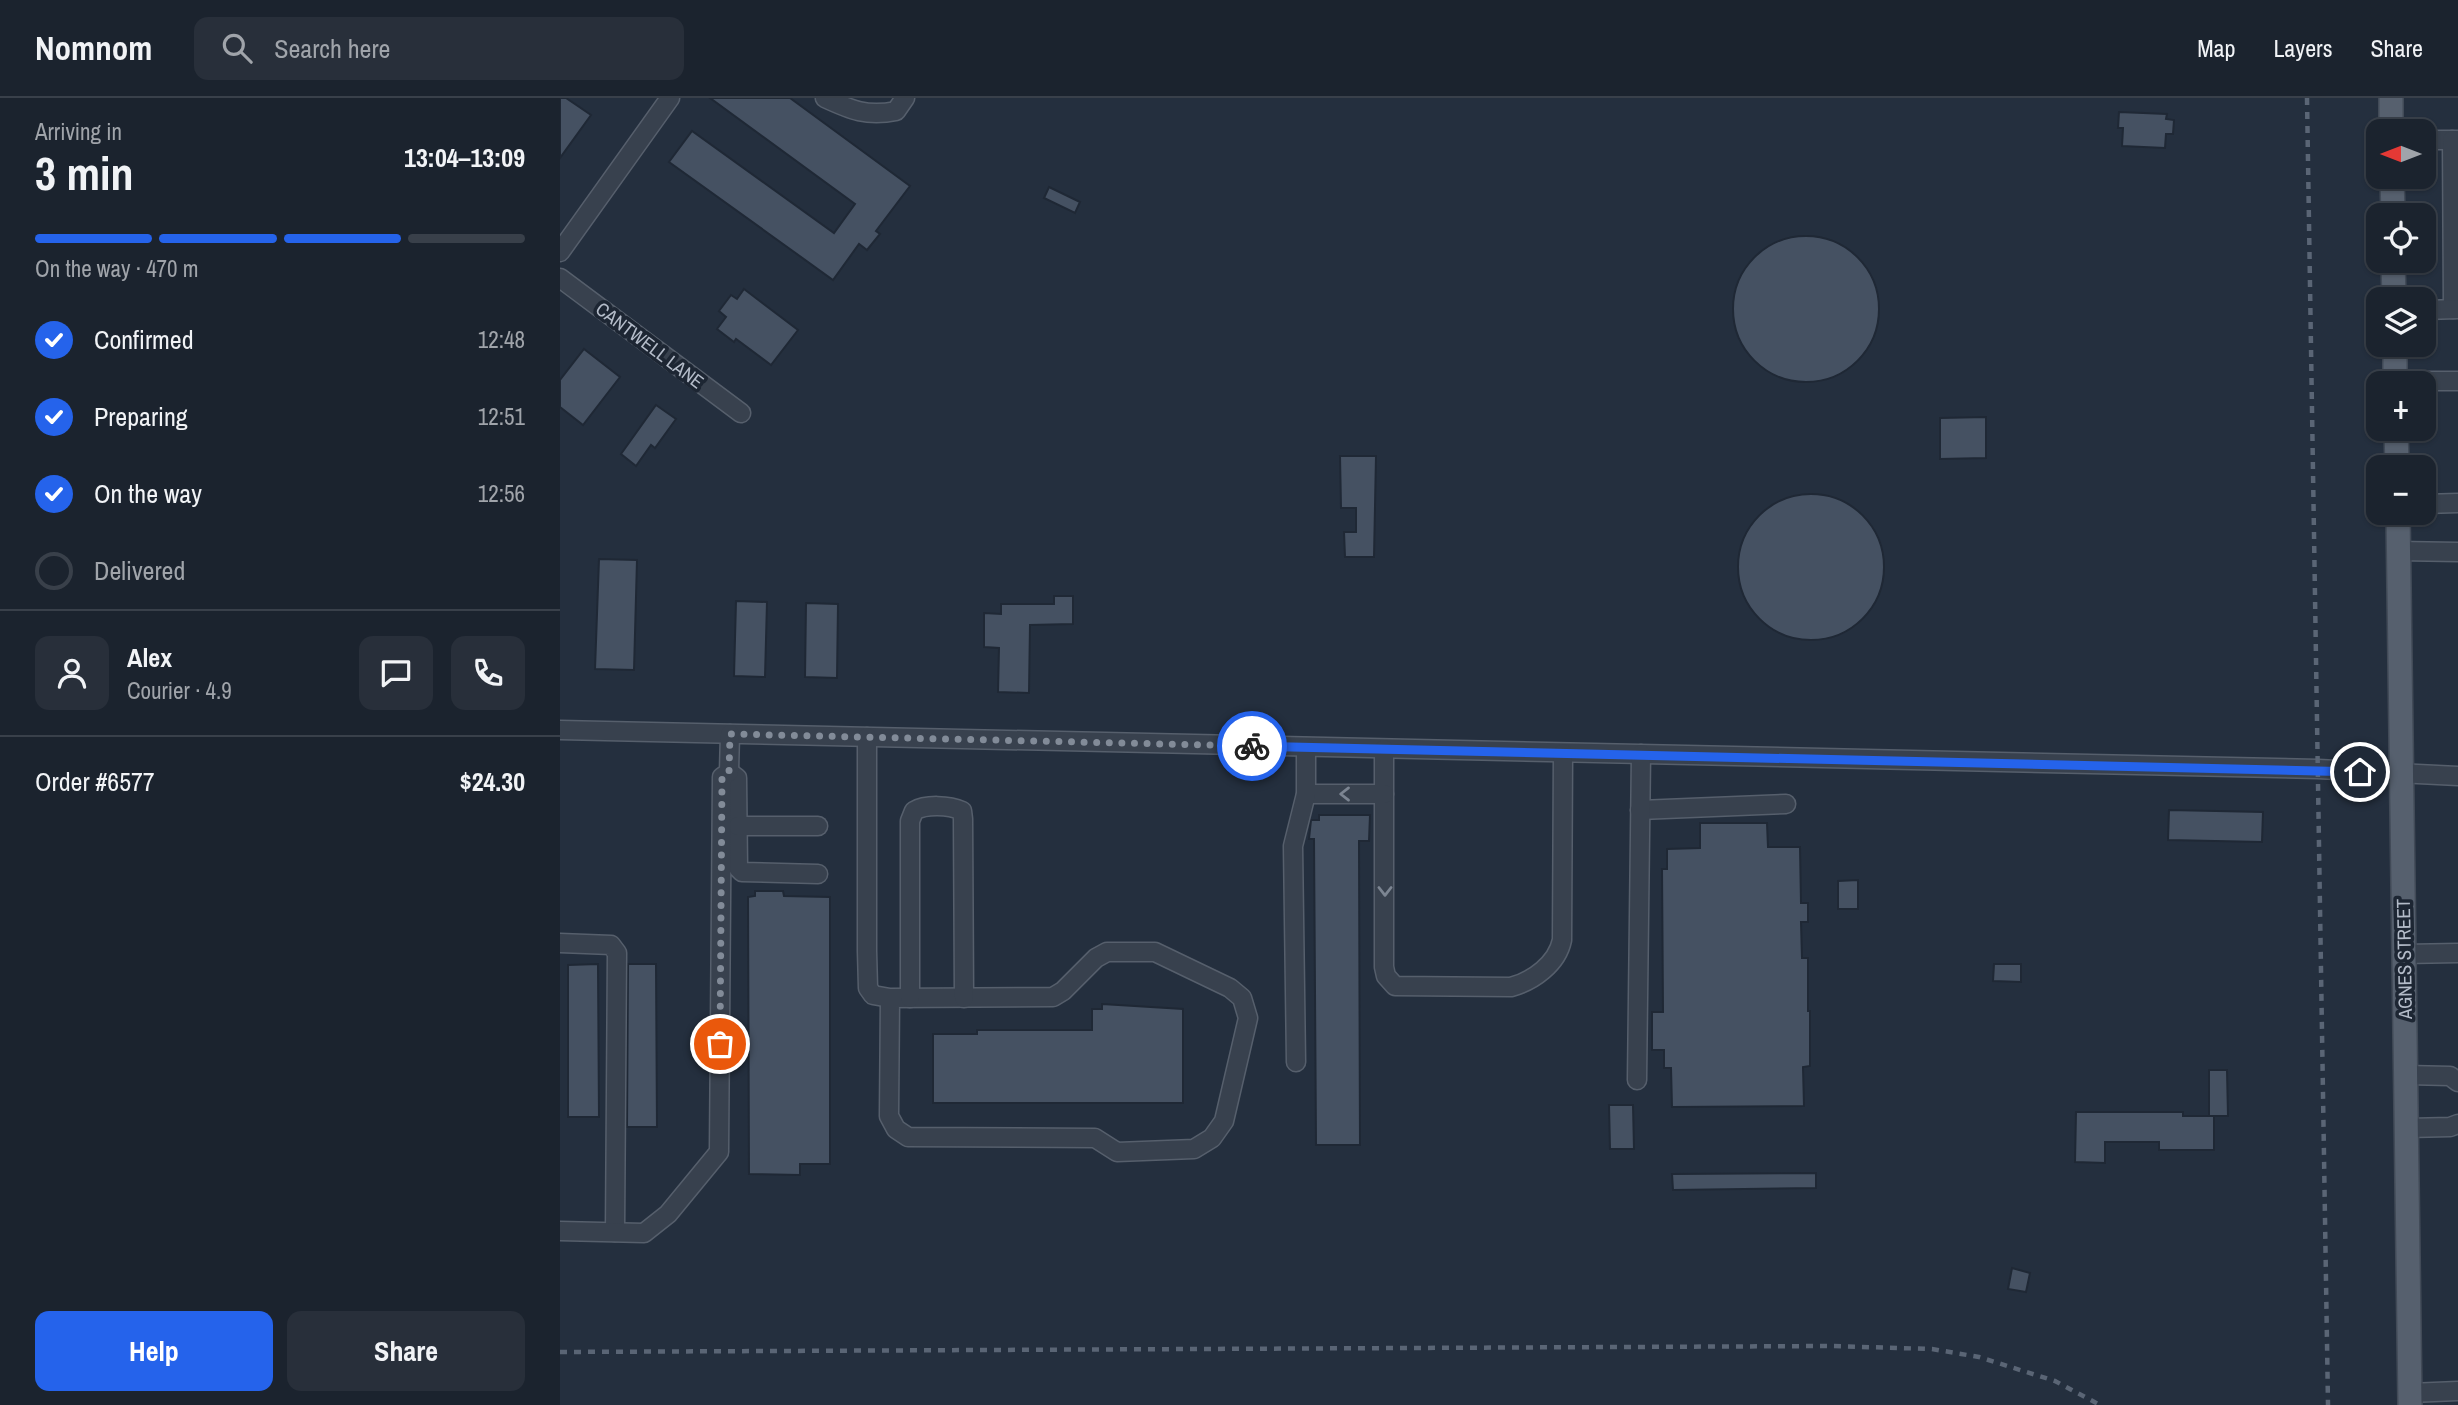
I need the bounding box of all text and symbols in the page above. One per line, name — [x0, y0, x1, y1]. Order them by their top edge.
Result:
search box — [194, 17, 684, 80]
text: Nomnom — [35, 26, 152, 70]
icon: search — [218, 29, 256, 67]
text: Search here — [274, 31, 390, 66]
text: Map — [2197, 32, 2235, 64]
text: Layers — [2273, 32, 2332, 64]
text: Share — [2370, 32, 2423, 64]
text: Arriving in — [35, 116, 122, 147]
north arrow — [2366, 119, 2436, 189]
map controls — [2366, 119, 2436, 525]
text: 13:04–13:09 — [404, 140, 525, 175]
text: 3 min — [35, 142, 134, 204]
button: locate — [2366, 203, 2436, 273]
text: On the way · 470 m — [35, 253, 199, 284]
button: layers — [2366, 287, 2436, 357]
street label: CANTWELL LANE — [591, 296, 709, 394]
icon: check — [35, 321, 73, 359]
text: Confirmed — [94, 322, 194, 357]
text: 12:48 — [478, 324, 525, 355]
button: + — [2366, 371, 2436, 441]
icon: check — [35, 398, 73, 436]
text: Preparing — [94, 399, 188, 434]
text: 12:51 — [478, 401, 525, 432]
button: − — [2366, 455, 2436, 525]
icon: check — [35, 475, 73, 513]
text: On the way — [94, 476, 202, 511]
text: 12:56 — [478, 478, 525, 509]
text: Delivered — [94, 553, 185, 588]
button: person — [35, 636, 109, 710]
button: chat — [359, 636, 433, 710]
button: phone — [451, 636, 525, 710]
text: Alex — [127, 640, 172, 675]
text: Courier · 4.9 — [127, 675, 232, 706]
courier — [1217, 711, 1287, 781]
icon: bike — [1233, 727, 1271, 765]
pin — [2330, 742, 2390, 802]
icon: home — [2341, 753, 2379, 791]
text: Order #6577 — [35, 764, 155, 799]
text: $24.30 — [460, 764, 525, 799]
one-way arrow — [1340, 786, 1350, 802]
one-way arrow — [1377, 887, 1393, 897]
street label: AGNES STREET — [2390, 898, 2418, 1020]
pin — [690, 1014, 750, 1074]
icon: bag — [701, 1025, 739, 1063]
button: Help — [35, 1311, 273, 1391]
button: Share — [287, 1311, 525, 1391]

